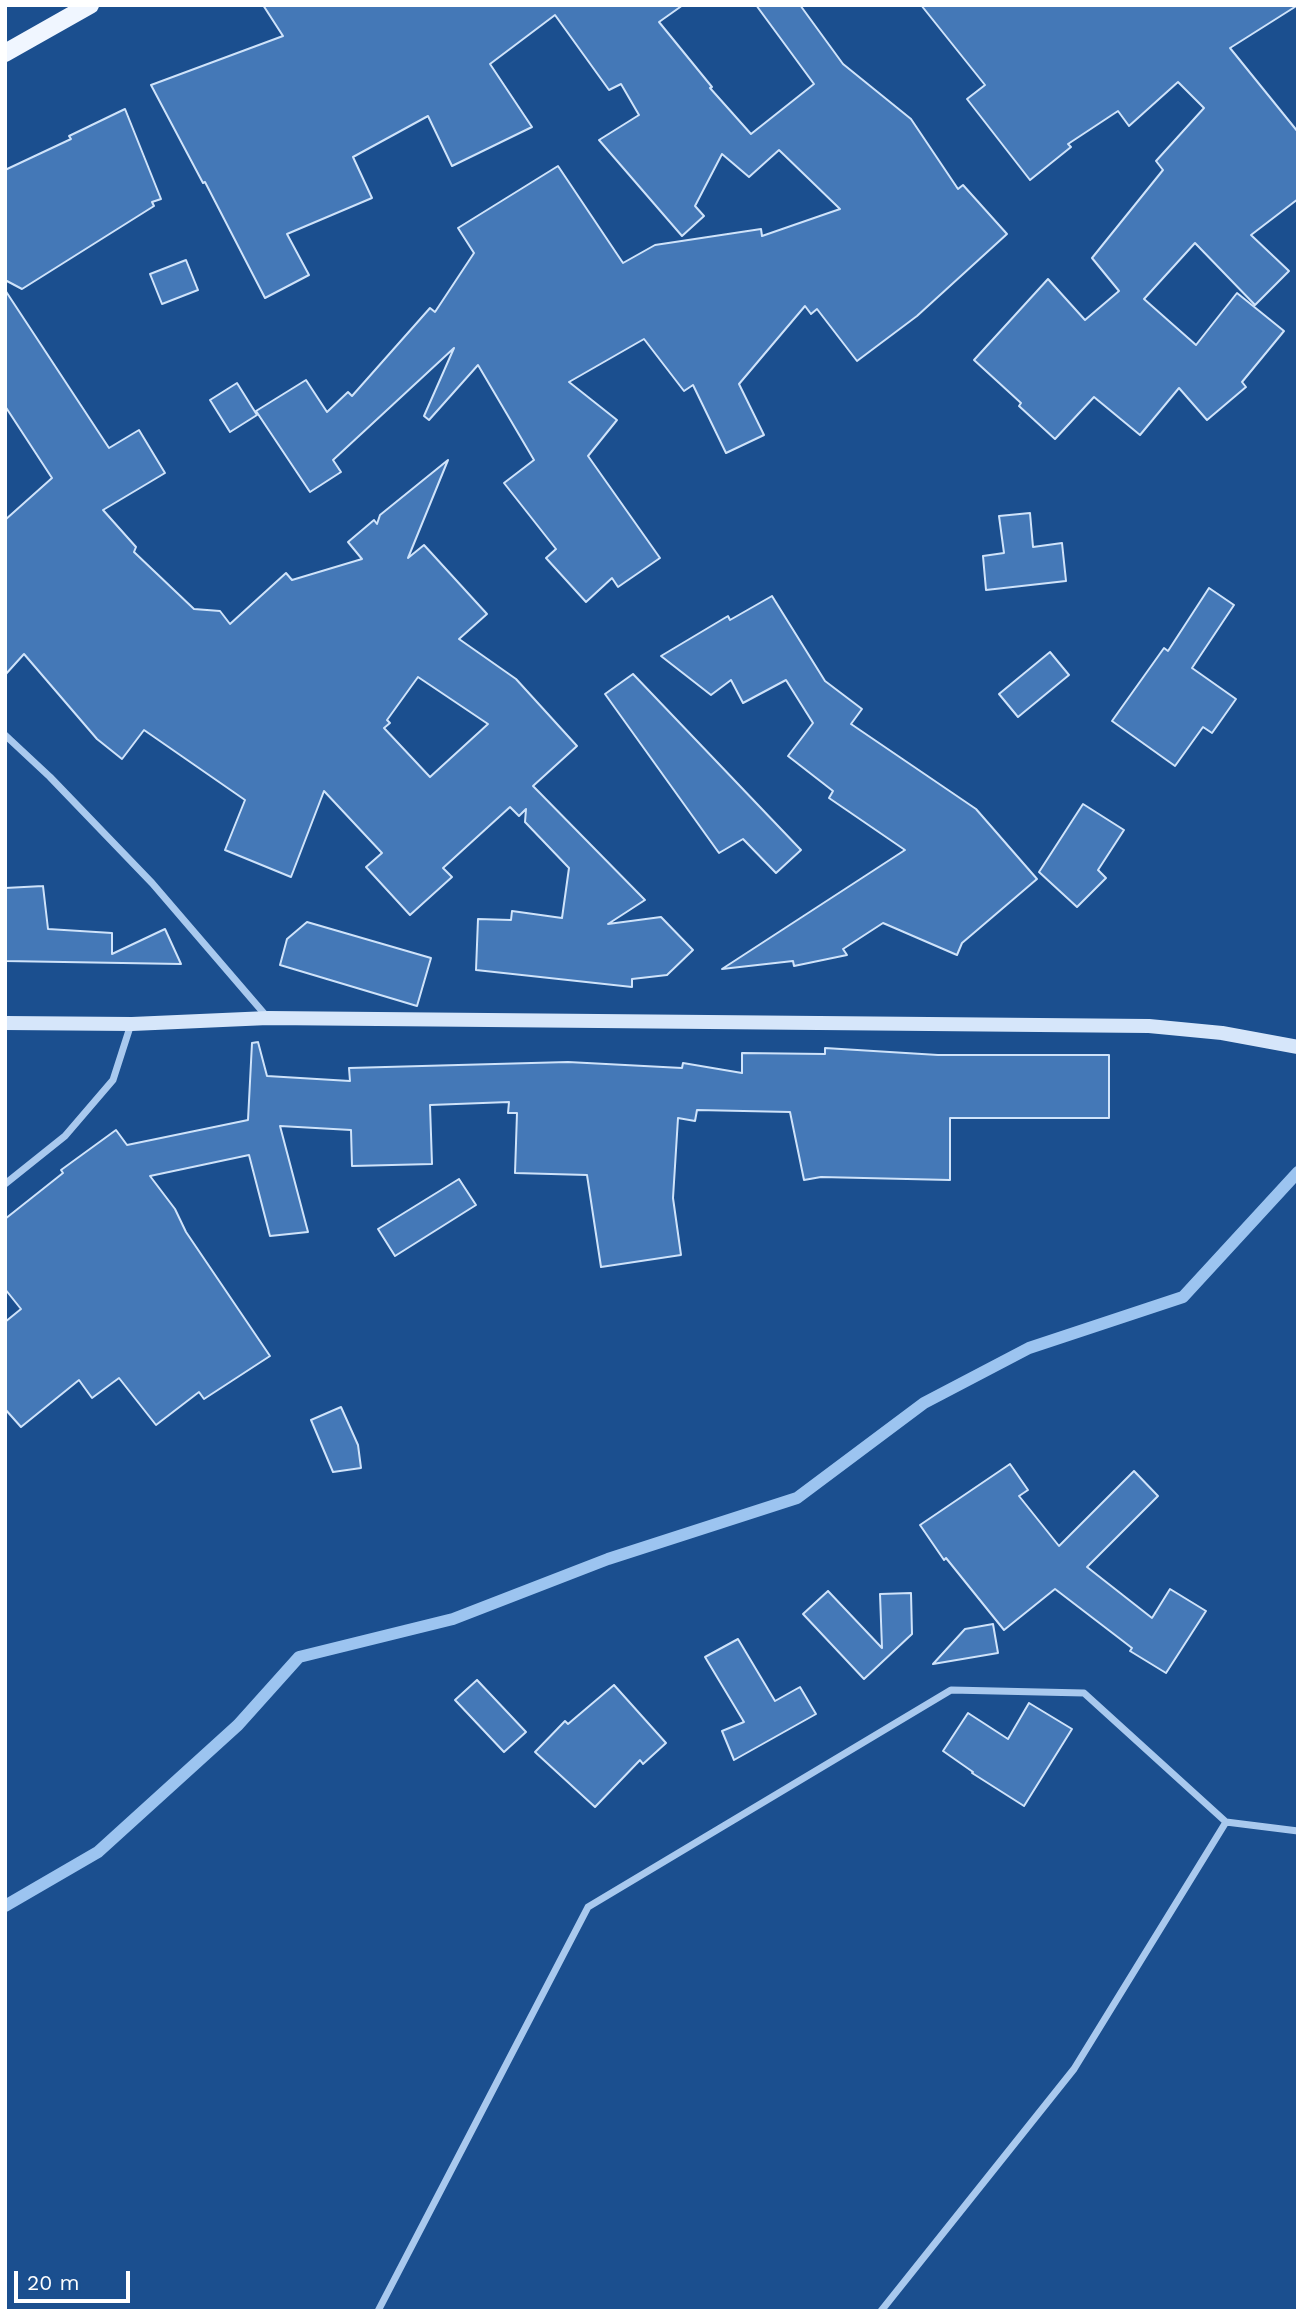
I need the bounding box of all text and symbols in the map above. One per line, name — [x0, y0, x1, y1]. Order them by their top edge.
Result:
scale bar — [18, 2256, 133, 2300]
text: 20 m — [27, 2270, 79, 2295]

